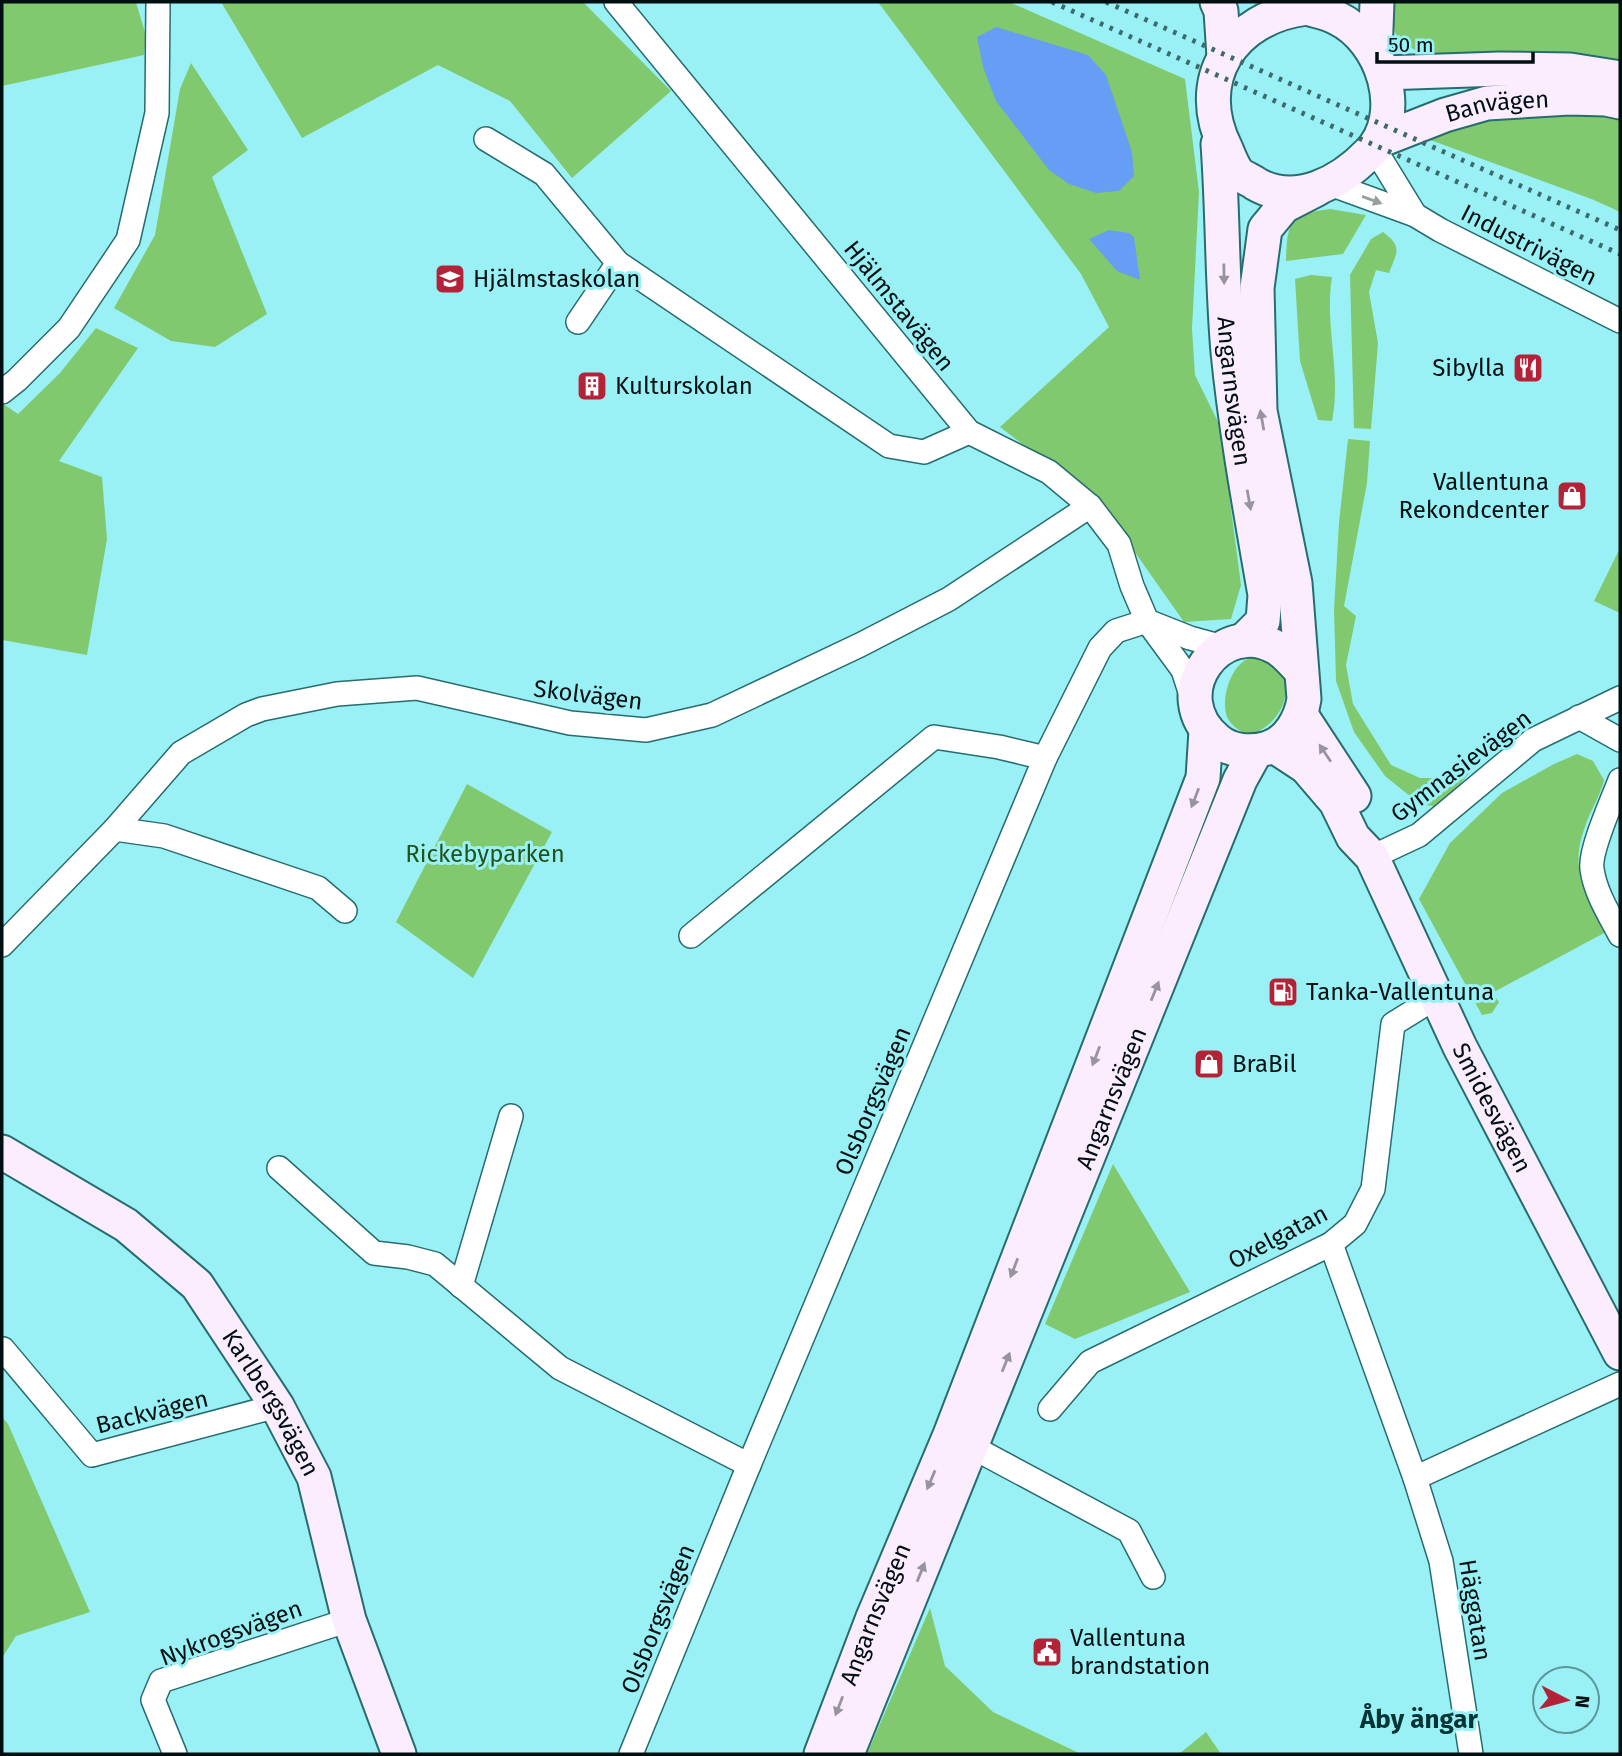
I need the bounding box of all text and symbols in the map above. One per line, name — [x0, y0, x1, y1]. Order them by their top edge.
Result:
scale bar — [1377, 21, 1533, 65]
text: 50 m — [1388, 32, 1434, 58]
street label: Banvägen — [1442, 85, 1550, 128]
one-way arrow — [1362, 195, 1383, 206]
street label: Industrivägen — [1456, 199, 1602, 291]
street label: Hjälmstavägen — [838, 235, 960, 377]
school or university icon: Hjälmstaskolan — [433, 262, 467, 296]
one-way arrow — [1218, 263, 1230, 285]
place label: Hjälmstaskolan — [473, 265, 640, 293]
street label: Angarnsvägen — [1211, 316, 1257, 468]
restaurant icon: Sibylla — [1511, 351, 1545, 385]
place label: Sibylla — [1432, 354, 1505, 382]
building icon: Kulturskolan — [575, 369, 609, 403]
place label: Kulturskolan — [615, 372, 753, 400]
one-way arrow — [1256, 409, 1267, 431]
place label: Vallentuna Rekondcenter — [1398, 468, 1550, 524]
shop icon: Vallentuna Rekondcenter — [1555, 479, 1589, 513]
one-way arrow — [1244, 489, 1255, 511]
street label: Skolvägen — [532, 674, 644, 716]
street label: Gymnasievägen — [1385, 704, 1537, 828]
one-way arrow — [1319, 743, 1332, 762]
one-way arrow — [1190, 788, 1201, 809]
park label: Rickebyparken — [405, 840, 565, 868]
fuel station icon: Tanka-Vallentuna — [1266, 975, 1300, 1009]
place label: Tanka-Vallentuna — [1306, 978, 1494, 1006]
one-way arrow — [1150, 981, 1161, 1002]
street label: Olsborgsvägen — [829, 1023, 917, 1179]
street label: Angarnsvägen — [1070, 1023, 1153, 1173]
street label: Smidesvägen — [1446, 1038, 1537, 1177]
one-way arrow — [1090, 1046, 1101, 1067]
shop icon: BraBil — [1192, 1047, 1226, 1081]
place label: BraBil — [1232, 1050, 1296, 1078]
street label: Oxelgatan — [1223, 1199, 1333, 1275]
one-way arrow — [1008, 1258, 1019, 1279]
street label: Karlbergsvägen — [216, 1324, 325, 1481]
one-way arrow — [1001, 1351, 1012, 1372]
street label: Backvägen — [93, 1385, 211, 1439]
one-way arrow — [925, 1470, 937, 1490]
street label: Angarnsvägen — [834, 1539, 917, 1689]
street label: Olsborgsvägen — [615, 1540, 701, 1698]
street label: Häggatan — [1453, 1557, 1497, 1663]
one-way arrow — [915, 1562, 926, 1583]
street label: Nykrogsvägen — [156, 1594, 306, 1672]
place label: Vallentuna brandstation — [1070, 1624, 1210, 1680]
public building icon: Vallentuna brandstation — [1030, 1635, 1064, 1669]
north arrow — [1531, 1665, 1601, 1735]
text: N — [1570, 1694, 1595, 1709]
one-way arrow — [834, 1696, 845, 1717]
district label: Åby ängar — [1359, 1702, 1479, 1735]

